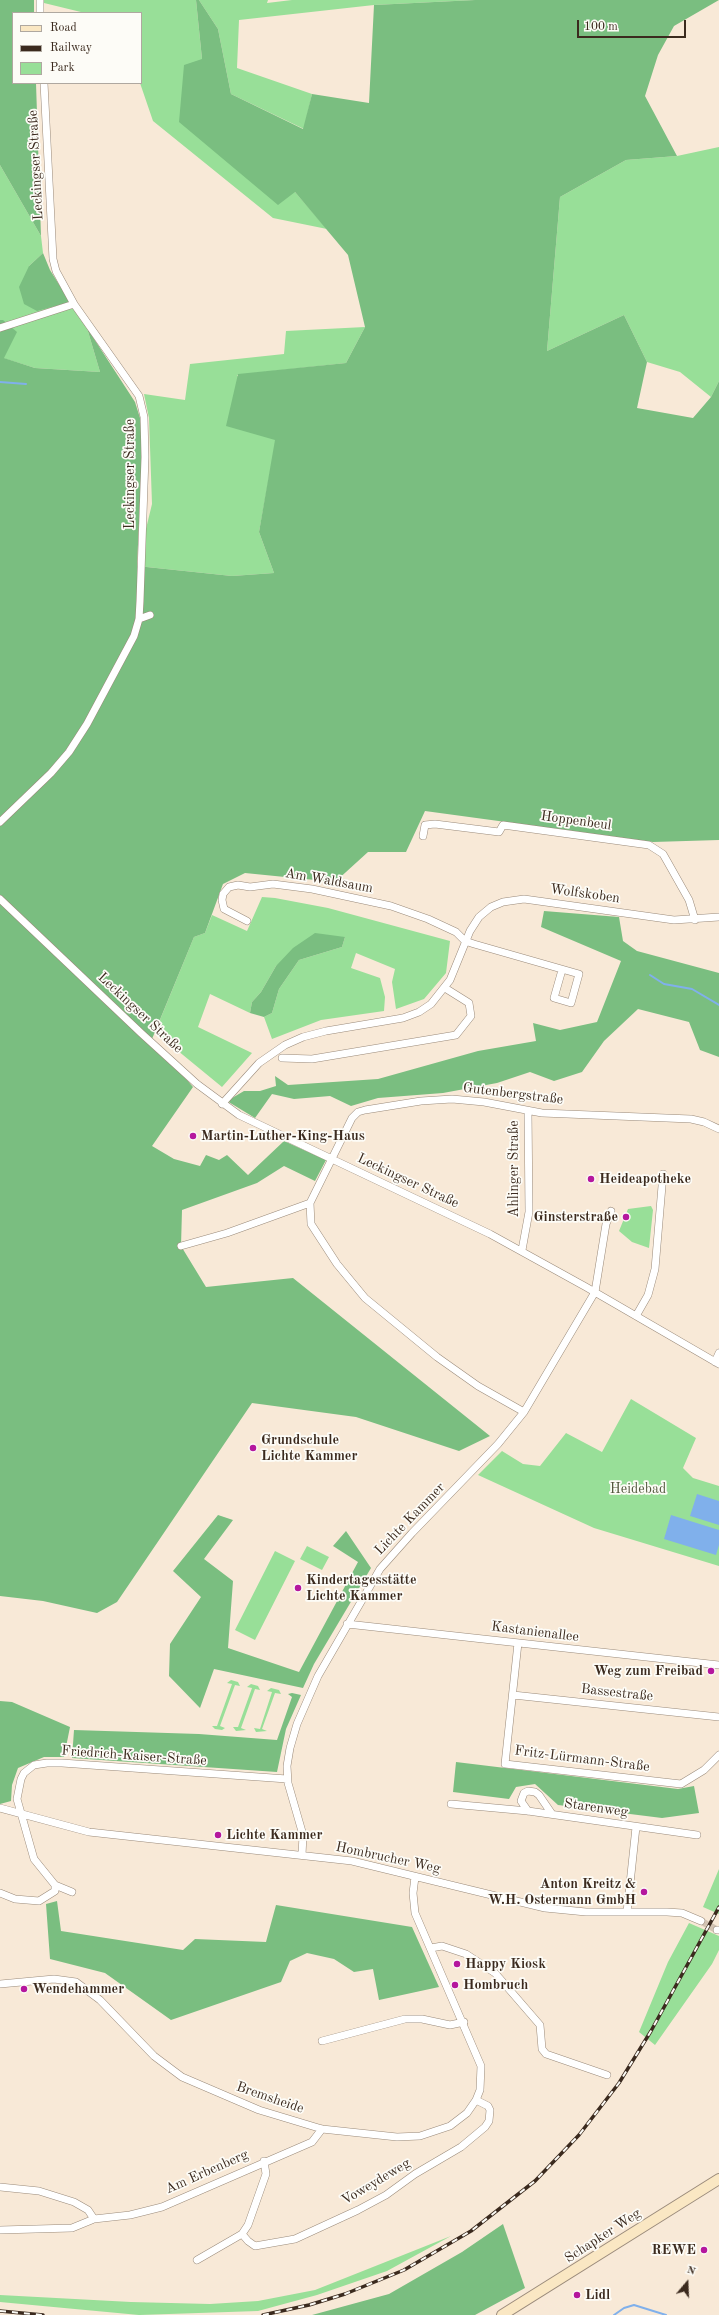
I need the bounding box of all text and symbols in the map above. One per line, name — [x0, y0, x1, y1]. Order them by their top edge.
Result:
legend — [12, 12, 142, 84]
scale bar — [579, 12, 688, 38]
text: 100 m — [584, 21, 618, 33]
text: Road — [50, 22, 77, 34]
text: Railway — [50, 42, 92, 54]
text: Park — [50, 62, 75, 74]
street label: Leckingser Straße — [25, 109, 47, 221]
street label: Leckingser Straße — [122, 419, 138, 529]
street label: Hoppenbeul — [540, 808, 612, 834]
street label: Am Waldsaum — [284, 865, 374, 897]
street label: Wolfskoben — [549, 881, 621, 907]
street label: Leckingser Straße — [94, 969, 186, 1057]
street label: Gutenbergstraße — [462, 1080, 564, 1108]
street label: Ahlinger Straße — [506, 1120, 522, 1218]
place label: Martin-Luther-King-Haus — [201, 1128, 365, 1144]
marker: Martin-Luther-King-Haus — [188, 1131, 198, 1141]
street label: Leckingser Straße — [354, 1150, 462, 1212]
place label: Heideapotheke — [599, 1171, 691, 1187]
marker: Heideapotheke — [586, 1174, 596, 1184]
place label: Ginsterstraße — [533, 1209, 618, 1225]
marker: Ginsterstraße — [621, 1212, 631, 1222]
place label: Grundschule Lichte Kammer — [261, 1432, 358, 1464]
marker: Grundschule Lichte Kammer — [248, 1443, 258, 1453]
street label: Lichte Kammer — [371, 1479, 449, 1559]
park label: Heidebad — [610, 1481, 666, 1497]
place label: Kindertagesstätte Lichte Kammer — [306, 1572, 417, 1604]
marker: Kindertagesstätte Lichte Kammer — [293, 1583, 303, 1593]
street label: Kastanienallee — [490, 1618, 580, 1646]
place label: Weg zum Freibad — [593, 1663, 703, 1679]
marker: Weg zum Freibad — [706, 1666, 716, 1676]
street label: Bassestraße — [580, 1681, 654, 1705]
street label: Fritz-Lürmann-Straße — [513, 1742, 651, 1776]
street label: Friedrich-Kaiser-Straße — [61, 1743, 207, 1769]
street label: Starenweg — [563, 1795, 629, 1821]
place label: Lichte Kammer — [226, 1827, 323, 1843]
marker: Lichte Kammer — [213, 1830, 223, 1840]
street label: Hombrucher Weg — [334, 1839, 442, 1877]
place label: Anton Kreitz & W.H. Ostermann GmbH — [488, 1876, 636, 1908]
marker: Anton Kreitz & W.H. Ostermann GmbH — [639, 1887, 649, 1897]
place label: Happy Kiosk — [465, 1956, 546, 1972]
marker: Happy Kiosk — [452, 1959, 462, 1969]
place label: Hombruch — [463, 1977, 528, 1993]
marker: Hombruch — [450, 1980, 460, 1990]
place label: Wendehammer — [32, 1981, 124, 1997]
marker: Wendehammer — [19, 1984, 29, 1994]
street label: Bremsheide — [234, 2079, 306, 2117]
street label: Am Erbenberg — [163, 2146, 251, 2198]
street label: Voweydeweg — [338, 2155, 414, 2209]
street label: Schapker Weg — [562, 2205, 644, 2267]
place label: REWE — [651, 2242, 696, 2258]
marker: REWE — [699, 2245, 709, 2255]
north arrow — [667, 2263, 707, 2303]
text: N — [685, 2265, 697, 2278]
place label: Lidl — [585, 2287, 610, 2303]
marker: Lidl — [572, 2290, 582, 2300]

